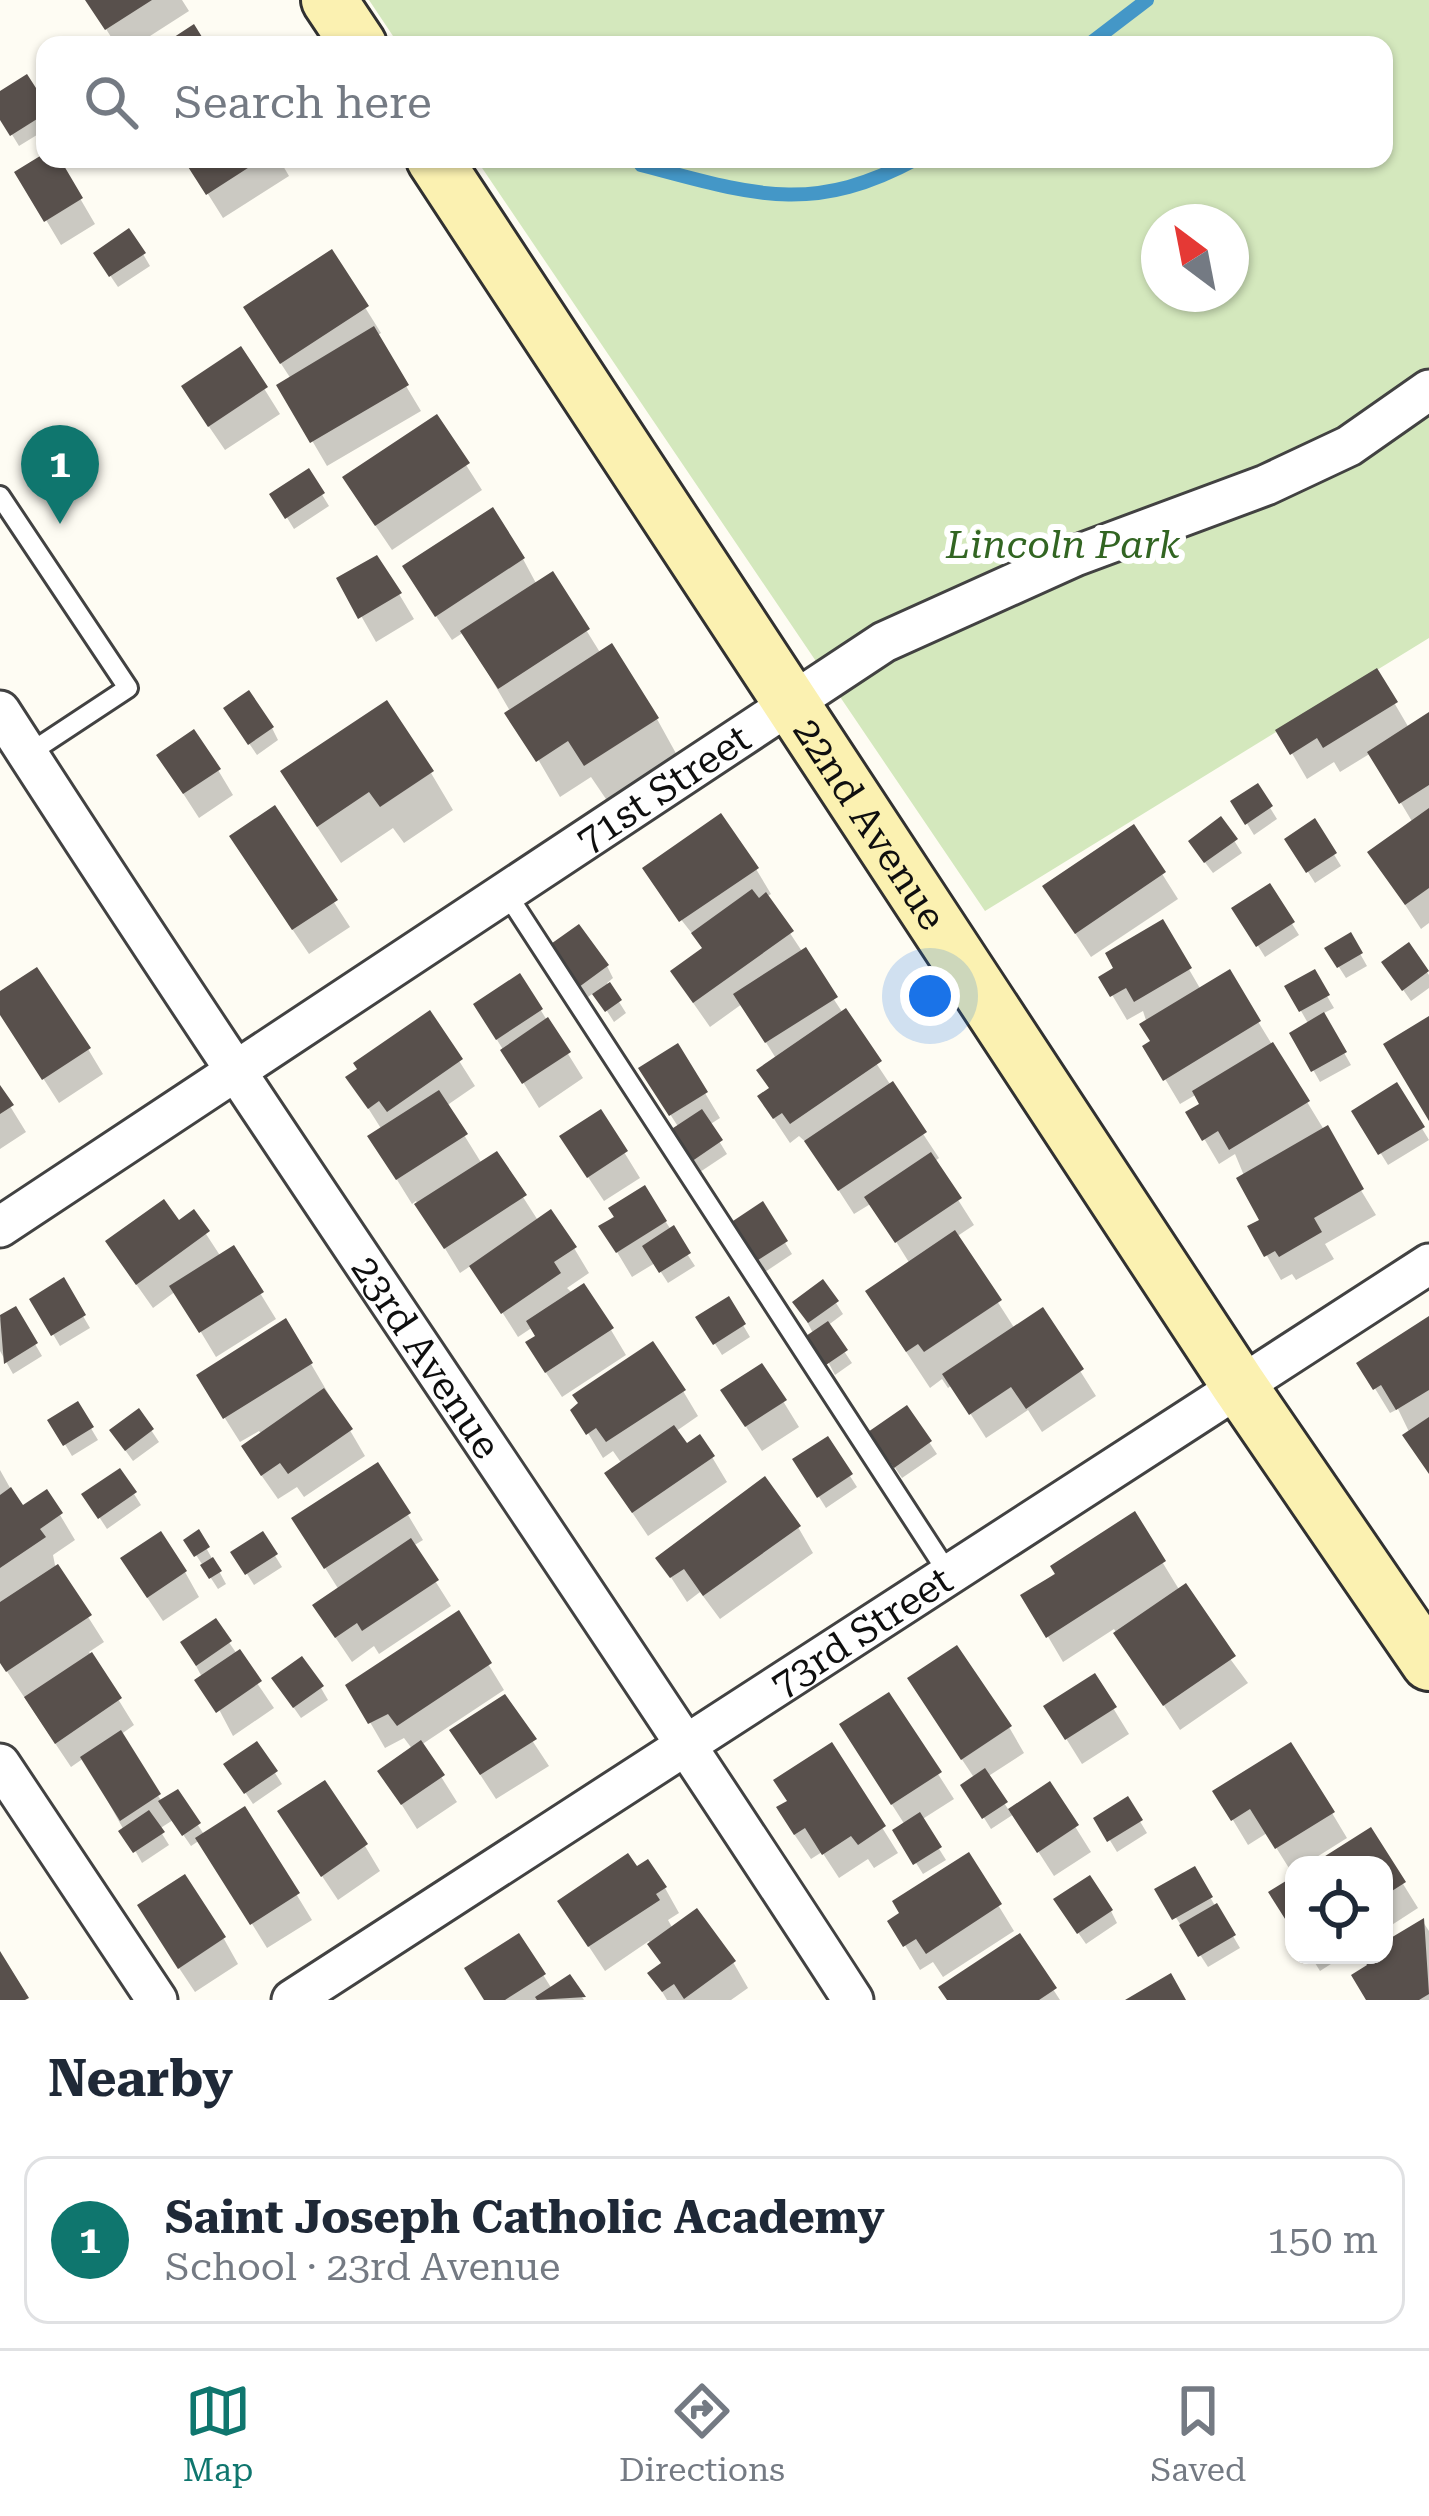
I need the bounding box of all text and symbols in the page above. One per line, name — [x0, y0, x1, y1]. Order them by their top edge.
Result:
search box — [36, 36, 1393, 168]
icon: search — [78, 69, 144, 135]
text: Search here — [174, 76, 432, 129]
north arrow — [1141, 204, 1249, 312]
pin: 1 — [21, 425, 99, 524]
park label: Lincoln Park — [945, 522, 1181, 568]
street label: 22nd Avenue — [783, 710, 955, 939]
street label: 71st Street — [568, 715, 759, 863]
your location — [900, 966, 960, 1026]
street label: 23rd Avenue — [342, 1247, 510, 1467]
street label: 73rd Street — [763, 1557, 961, 1708]
map controls — [1285, 1856, 1393, 1964]
button: locate — [1285, 1856, 1393, 1964]
text: Nearby — [48, 2049, 233, 2108]
text: Saint Joseph Catholic Academy — [165, 2191, 885, 2244]
text: 1 — [79, 2217, 101, 2263]
text: 150 m — [1267, 2217, 1378, 2263]
text: School · 23rd Avenue — [165, 2244, 560, 2290]
tab: Map — [183, 2378, 253, 2489]
tab: Directions — [619, 2378, 785, 2489]
tab: Saved — [1151, 2378, 1246, 2489]

